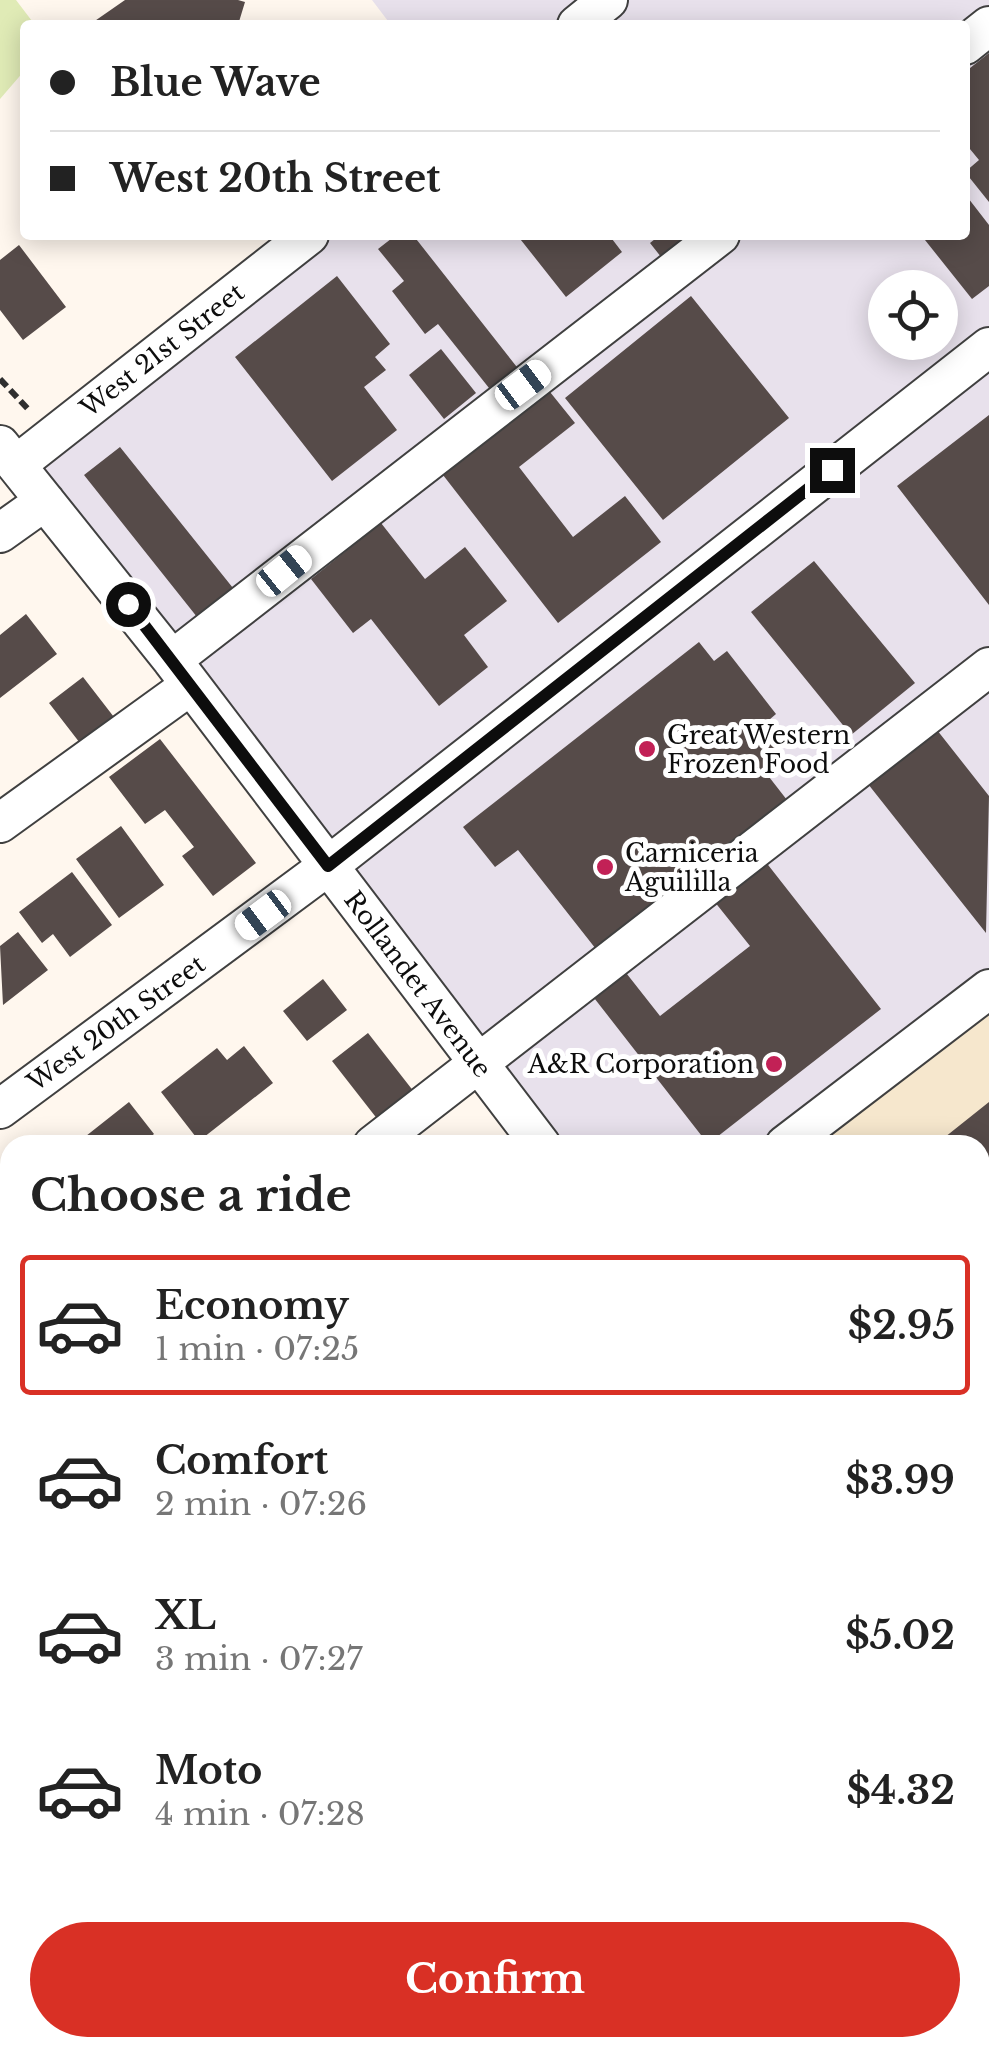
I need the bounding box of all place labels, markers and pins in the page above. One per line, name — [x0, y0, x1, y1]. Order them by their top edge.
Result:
place label: Great Western Frozen Food — [667, 720, 850, 780]
marker: Great Western Frozen Food — [636, 738, 658, 760]
place label: Carniceria Aguililla — [624, 838, 759, 898]
marker: Carniceria Aguililla — [594, 856, 616, 878]
place label: A&R Corporation — [527, 1049, 754, 1080]
marker: A&R Corporation — [763, 1053, 785, 1075]

